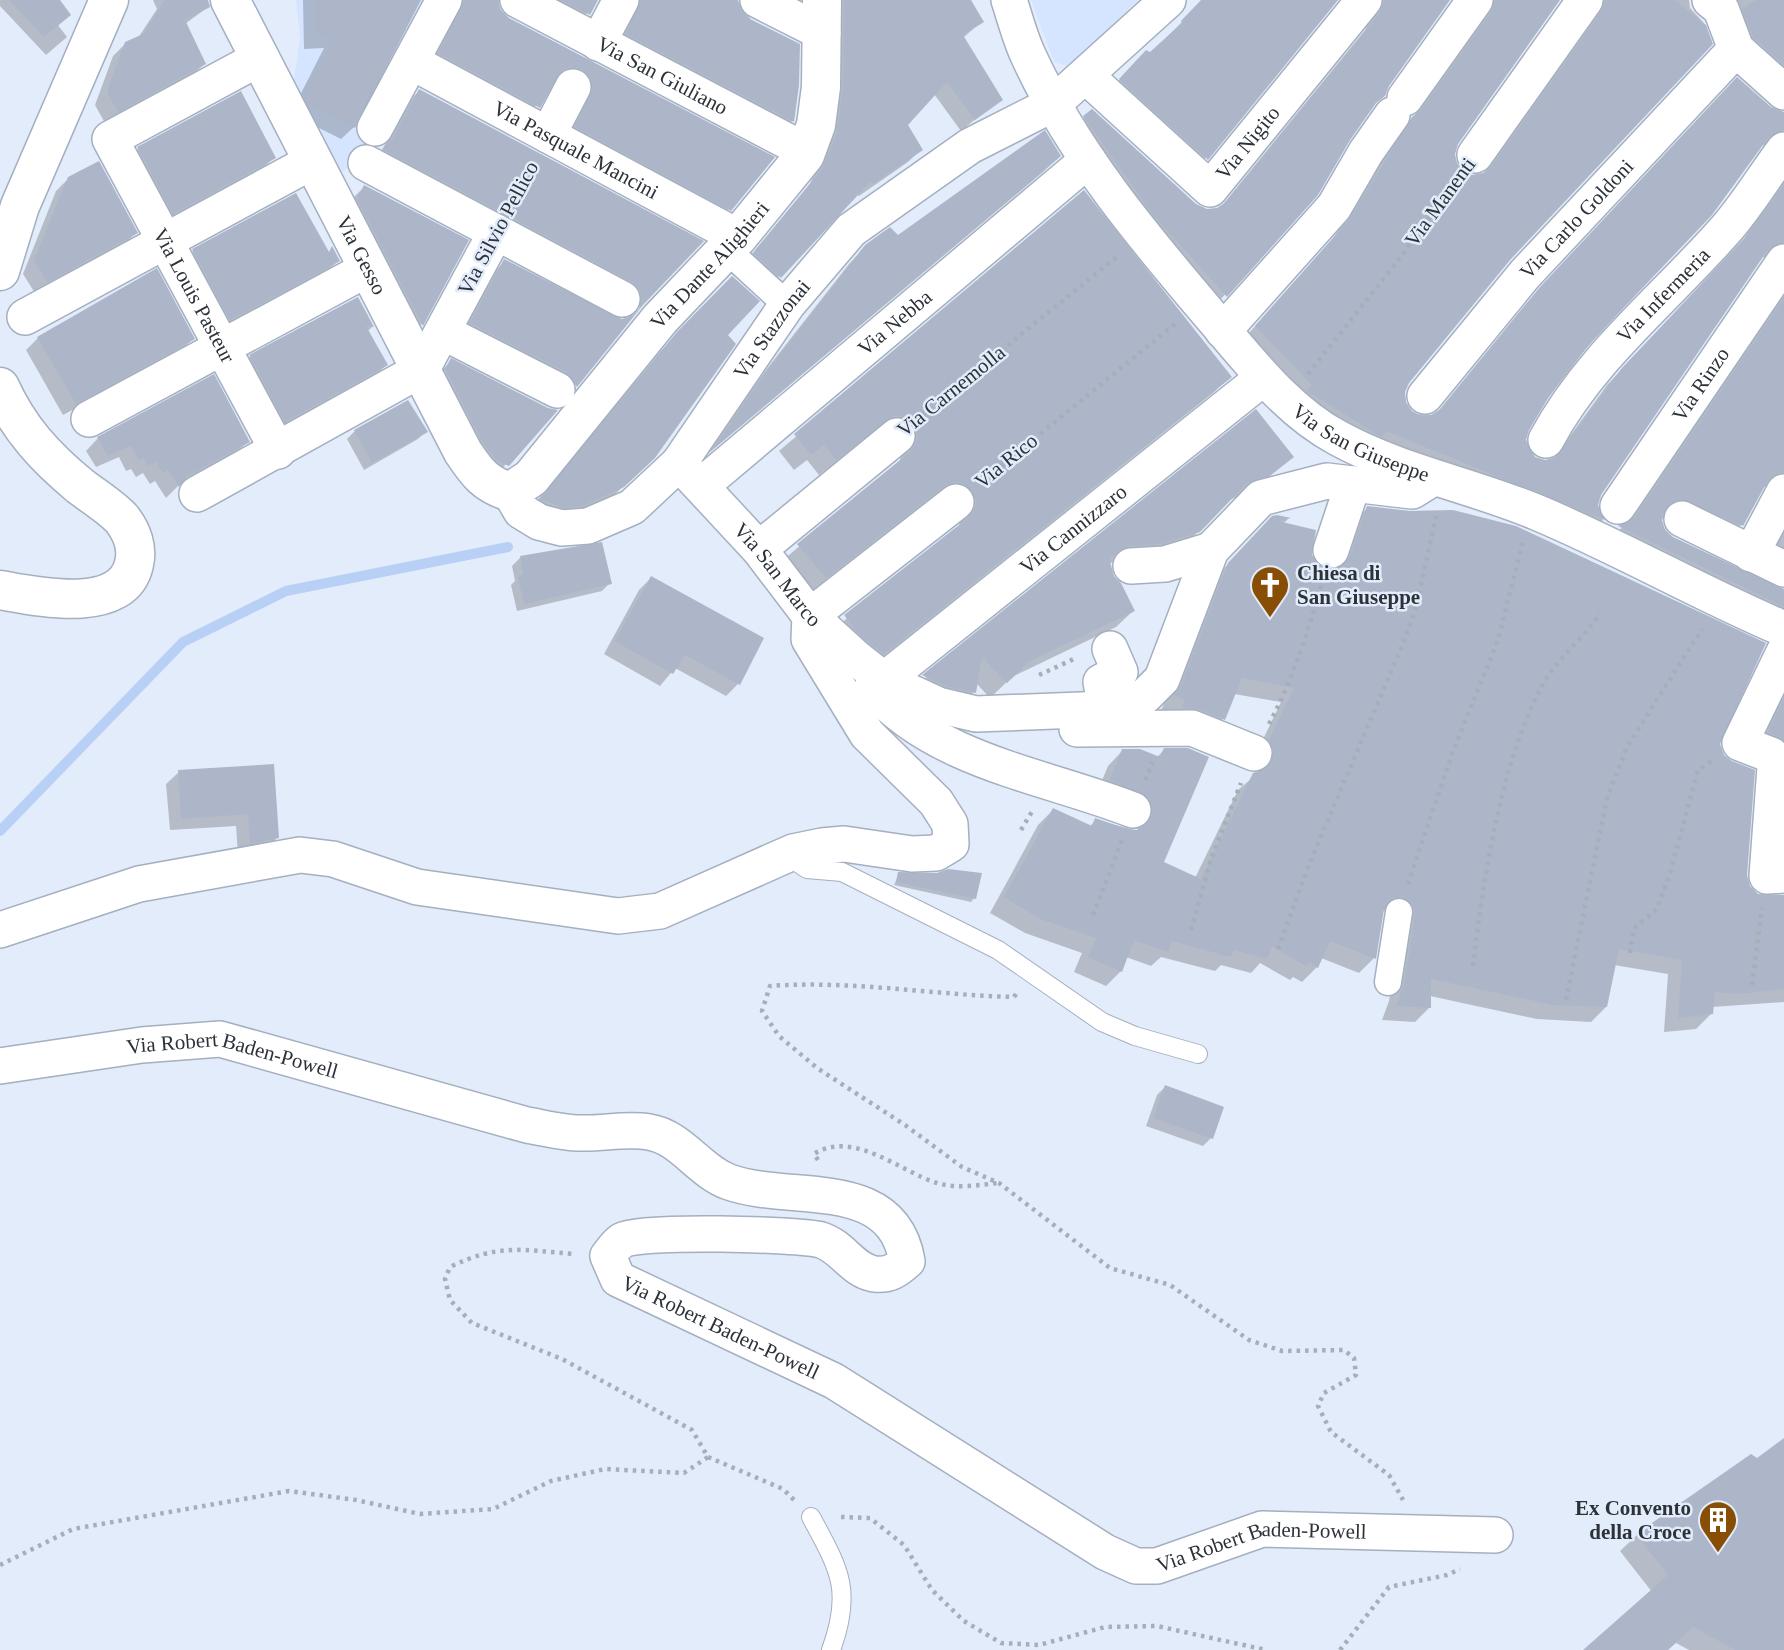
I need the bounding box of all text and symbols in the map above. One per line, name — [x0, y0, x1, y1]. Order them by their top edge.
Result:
street label: Via San Giuliano — [593, 31, 732, 120]
street label: Via Pasquale Mancini — [489, 96, 663, 204]
street label: Via Nigito — [1211, 101, 1285, 184]
street label: Via Manenti — [1400, 153, 1480, 251]
street label: Via Carlo Goldoni — [1515, 154, 1638, 284]
street label: Via Silvio Pellico — [453, 157, 543, 299]
street label: Via Dante Alighieri — [645, 197, 774, 334]
street label: Via Gesso — [331, 212, 392, 299]
street label: Via Louis Pasteur — [148, 224, 240, 367]
street label: Via Infermeria — [1612, 242, 1715, 348]
street label: Via Stazzonai — [728, 275, 815, 383]
street label: Via Nebba — [853, 284, 937, 361]
street label: Via Carnemolla — [892, 340, 1010, 442]
street label: Via Rinzo — [1667, 343, 1734, 426]
street label: Via San Giuseppe — [1287, 399, 1432, 487]
street label: Via Rico — [970, 428, 1042, 494]
street label: Via Cannizzaro — [1015, 479, 1132, 579]
street label: Via San Marco — [729, 518, 826, 632]
place label: Chiesa di San Giuseppe — [1297, 561, 1420, 609]
church icon: Chiesa di San Giuseppe — [1249, 564, 1291, 619]
street label: Via Robert Baden-Powell — [125, 1027, 341, 1084]
street label: Via Robert Baden-Powell — [618, 1270, 823, 1384]
place label: Ex Convento della Croce — [1575, 1496, 1691, 1544]
building icon: Ex Convento della Croce — [1697, 1499, 1739, 1554]
street label: Via Robert Baden-Powell — [1153, 1517, 1367, 1577]

